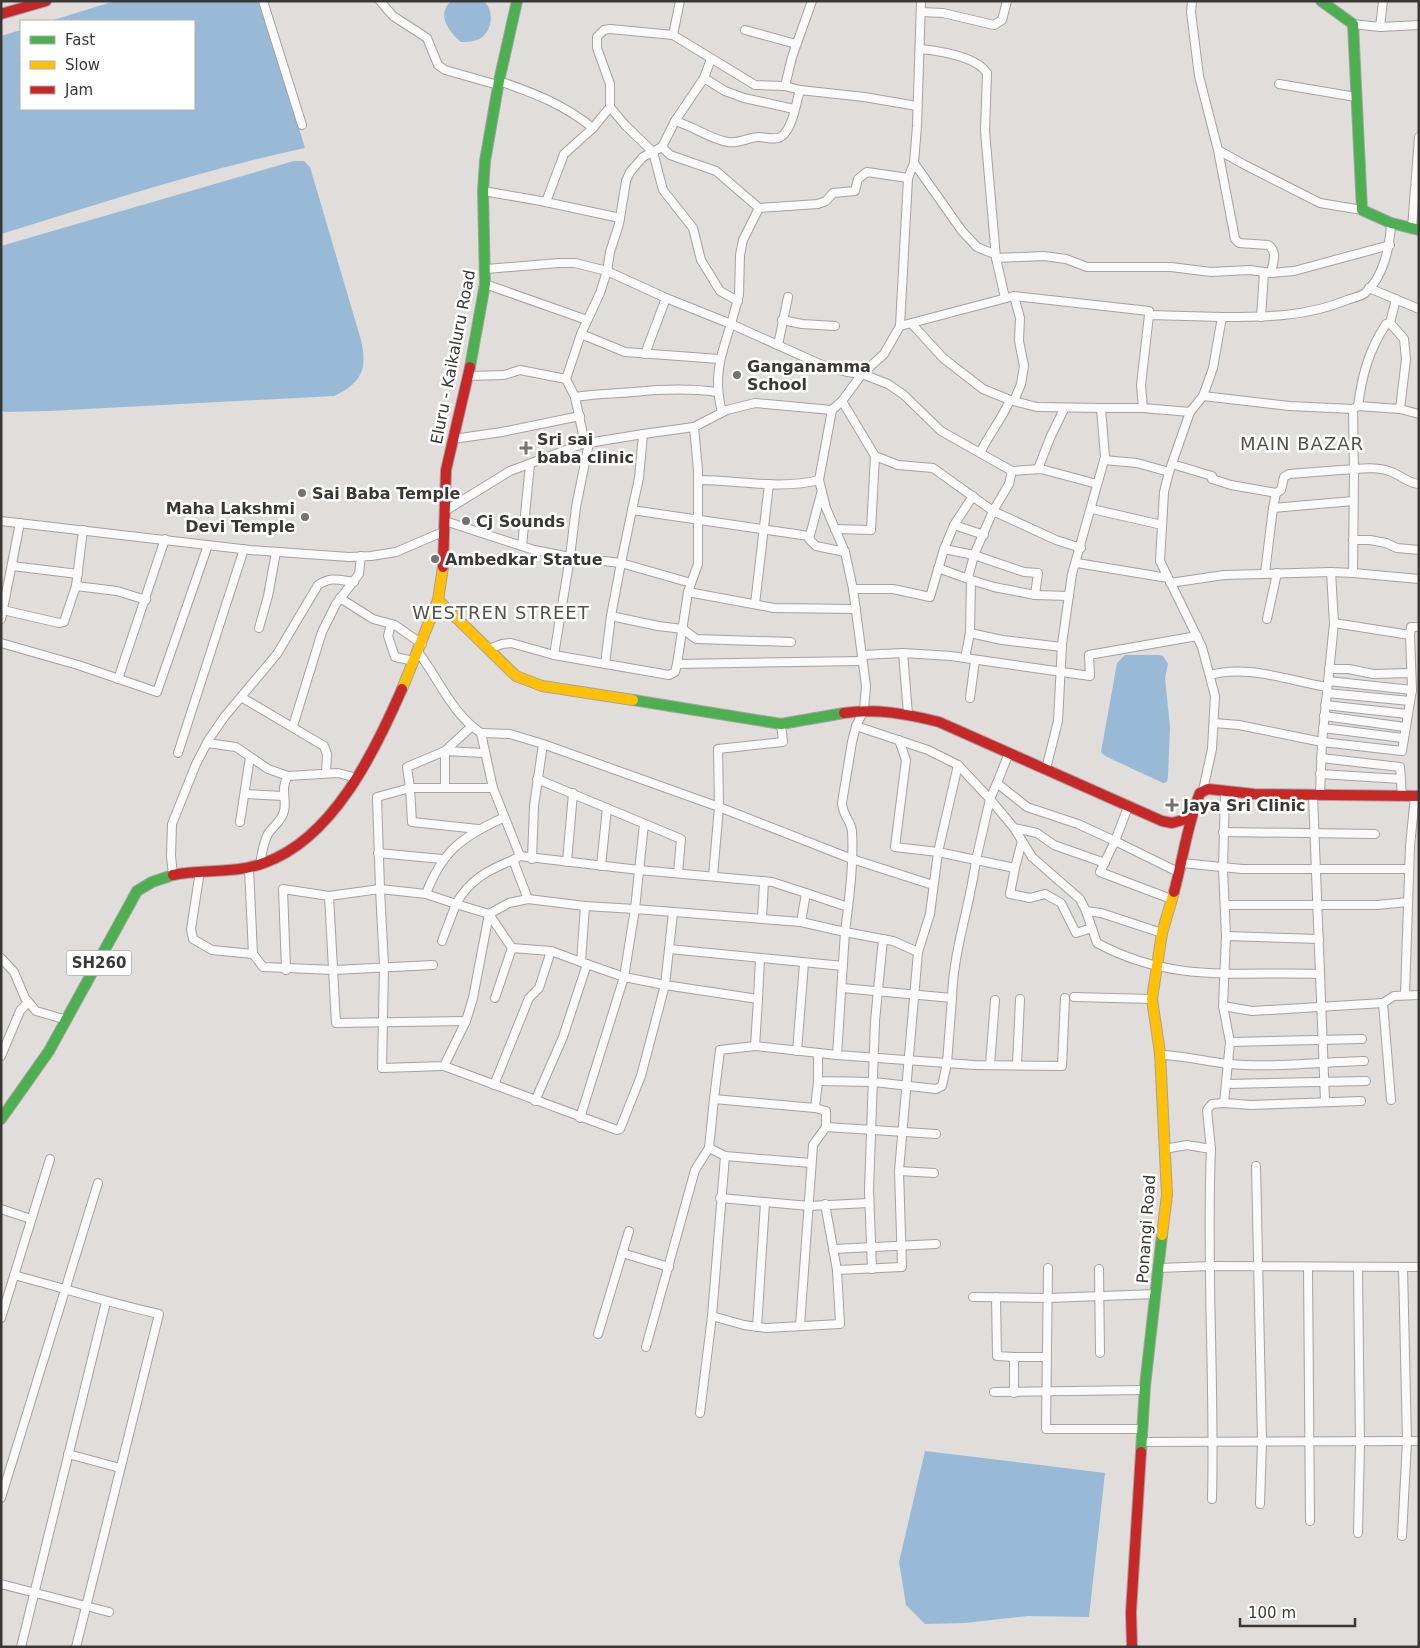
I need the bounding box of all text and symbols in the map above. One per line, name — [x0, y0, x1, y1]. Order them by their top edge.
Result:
legend — [20, 20, 195, 110]
text: Fast — [65, 31, 95, 49]
text: Slow — [65, 56, 100, 74]
text: Jam — [64, 81, 93, 99]
street label: Eluru - Kaikaluru Road — [427, 268, 479, 446]
place label: Ganganamma School — [747, 357, 871, 394]
marker: Ganganamma School — [731, 369, 743, 381]
place label: Sri sai baba clinic — [537, 430, 634, 467]
district label: MAIN BAZAR — [1240, 433, 1364, 454]
marker: Sri sai baba clinic — [519, 441, 533, 455]
place label: Sai Baba Temple — [312, 484, 460, 503]
marker: Sai Baba Temple — [296, 487, 308, 499]
place label: Maha Lakshmi Devi Temple — [166, 499, 295, 536]
marker: Maha Lakshmi Devi Temple — [299, 511, 311, 523]
place label: Cj Sounds — [476, 512, 565, 531]
marker: Cj Sounds — [460, 515, 472, 527]
place label: Ambedkar Statue — [445, 550, 603, 569]
marker: Ambedkar Statue — [429, 553, 441, 565]
district label: WESTREN STREET — [412, 602, 590, 623]
place label: Jaya Sri Clinic — [1182, 796, 1306, 815]
marker: Jaya Sri Clinic — [1165, 798, 1179, 812]
road number: SH260 — [66, 950, 132, 976]
street label: Ponangi Road — [1133, 1174, 1159, 1284]
scale bar — [1240, 1596, 1355, 1628]
text: 100 m — [1248, 1604, 1296, 1622]

